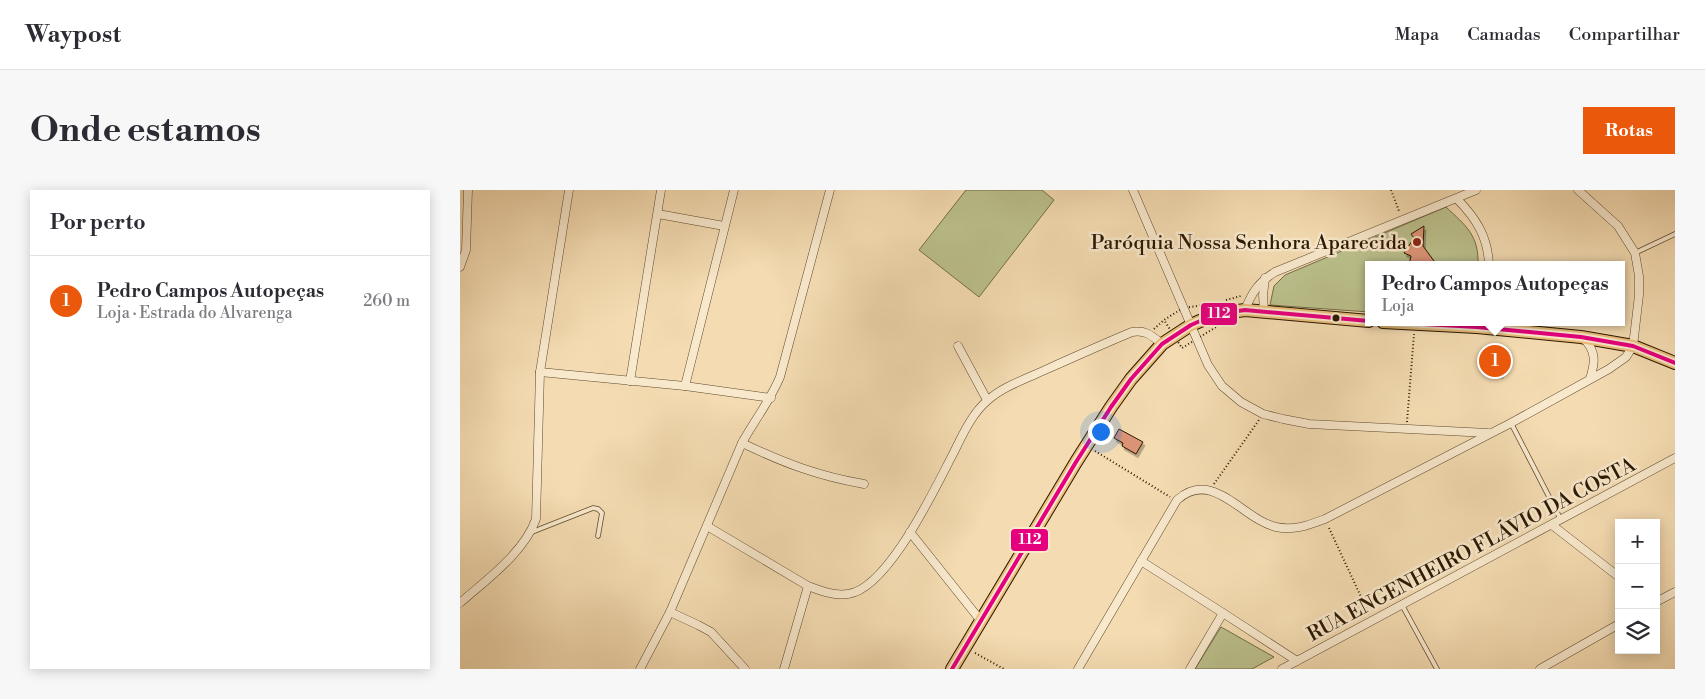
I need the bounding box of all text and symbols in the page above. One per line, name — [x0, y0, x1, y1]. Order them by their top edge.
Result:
text: Waypost — [25, 20, 121, 50]
text: Mapa — [1395, 23, 1439, 46]
text: Camadas — [1467, 23, 1541, 46]
text: Compartilhar — [1569, 23, 1680, 46]
button: Rotas — [1583, 107, 1675, 154]
text: Onde estamos — [30, 109, 261, 152]
text: Por perto — [50, 210, 146, 236]
place label: Paróquia Nossa Senhora Aparecida — [1091, 231, 1408, 256]
marker: Paróquia Nossa Senhora Aparecida — [1411, 236, 1423, 248]
popup — [1365, 261, 1625, 326]
text: Pedro Campos Autopeças — [1381, 272, 1609, 296]
text: Pedro Campos Autopeças — [97, 279, 324, 303]
text: 1 — [62, 291, 70, 311]
text: 260 m — [363, 291, 410, 311]
text: Loja — [1381, 296, 1414, 316]
line badge: 112 — [1200, 302, 1238, 326]
text: Loja · Estrada do Alvarenga — [97, 303, 293, 323]
text: 112 — [1208, 305, 1231, 323]
unlabelled marker — [1331, 313, 1341, 323]
pin: 1 — [1479, 342, 1511, 380]
your location — [1088, 419, 1114, 445]
street label: RUA ENGENHEIRO FLÁVIO DA COSTA — [1303, 451, 1641, 648]
map controls — [1615, 519, 1660, 654]
button: + — [1615, 519, 1660, 564]
line badge: 112 — [1010, 528, 1049, 552]
text: 112 — [1019, 531, 1042, 549]
button: − — [1615, 564, 1660, 609]
button: layers — [1615, 609, 1660, 654]

